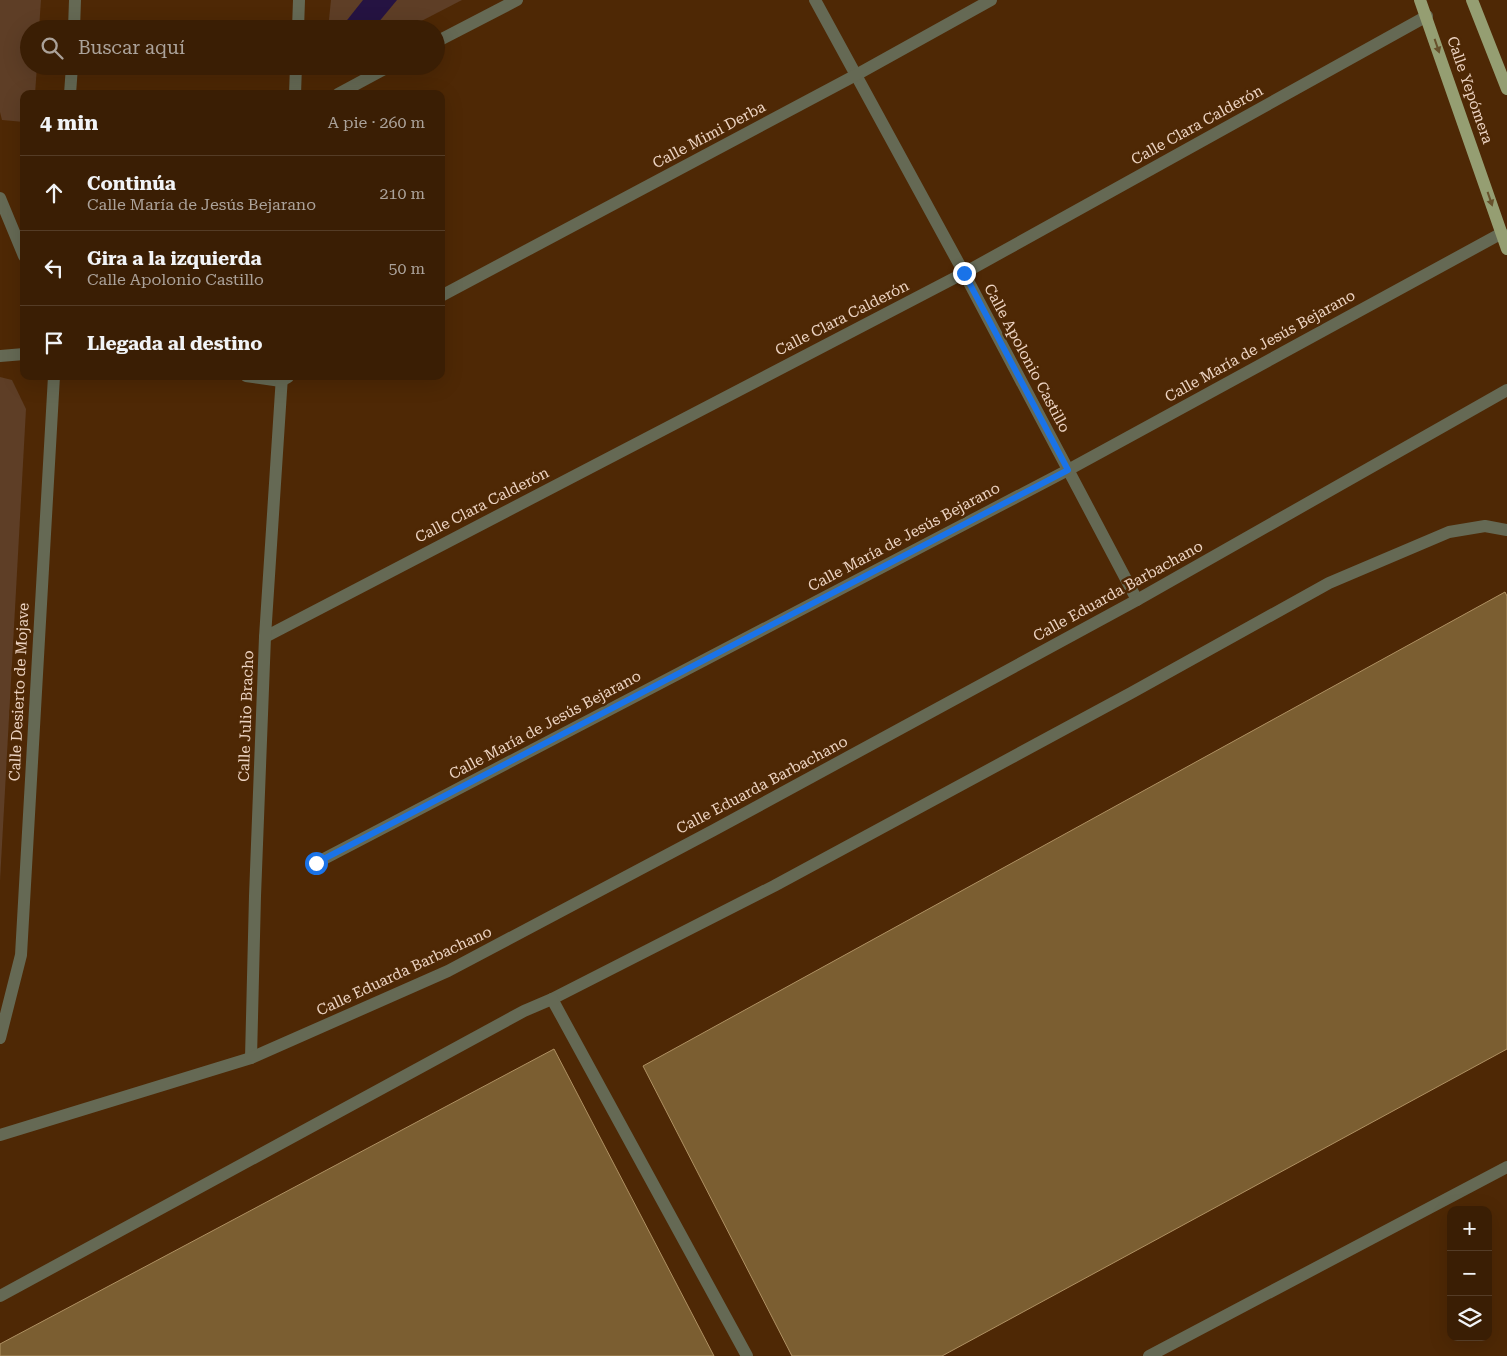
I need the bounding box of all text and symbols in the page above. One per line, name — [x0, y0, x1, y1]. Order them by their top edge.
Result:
search box — [20, 20, 445, 75]
icon: search — [38, 34, 66, 62]
street label: Calle Yepómera — [1443, 34, 1497, 146]
text: Buscar aquí — [78, 36, 185, 59]
one-way arrow — [1434, 38, 1441, 53]
street label: Calle Clara Calderón — [1128, 81, 1266, 169]
street label: Calle Mimi Derba — [649, 98, 769, 172]
text: 4 min — [40, 111, 98, 135]
text: A pie · 260 m — [328, 113, 425, 132]
text: Continúa — [87, 172, 176, 195]
icon: ahead — [40, 179, 68, 207]
text: 210 m — [379, 184, 425, 203]
one-way arrow — [1486, 192, 1494, 207]
text: Calle María de Jesús Bejarano — [87, 195, 316, 214]
text: Gira a la izquierda — [87, 247, 262, 270]
icon: left — [40, 254, 68, 282]
text: 50 m — [388, 259, 425, 278]
route end — [953, 262, 976, 285]
text: Calle Apolonio Castillo — [87, 270, 264, 289]
street label: Calle Clara Calderón — [772, 276, 912, 360]
street label: Calle Apolonio Castillo — [980, 281, 1074, 435]
street label: Calle María de Jesús Bejarano — [1162, 286, 1358, 406]
icon: arrive — [40, 329, 68, 357]
text: Llegada al destino — [87, 332, 263, 355]
street label: Calle Clara Calderón — [412, 463, 552, 547]
street label: Calle María de Jesús Bejarano — [805, 479, 1003, 595]
street label: Calle Eduarda Barbachano — [1030, 537, 1206, 645]
street label: Calle Desierto de Mojave — [5, 602, 33, 782]
street label: Calle Julio Bracho — [235, 650, 257, 782]
street label: Calle María de Jesús Bejarano — [446, 667, 644, 783]
street label: Calle Eduarda Barbachano — [673, 732, 851, 838]
route start — [305, 852, 328, 875]
street label: Calle Eduarda Barbachano — [313, 922, 495, 1020]
map controls — [1447, 1206, 1492, 1341]
button: + — [1447, 1206, 1492, 1251]
button: − — [1447, 1251, 1492, 1296]
button: layers — [1447, 1296, 1492, 1341]

